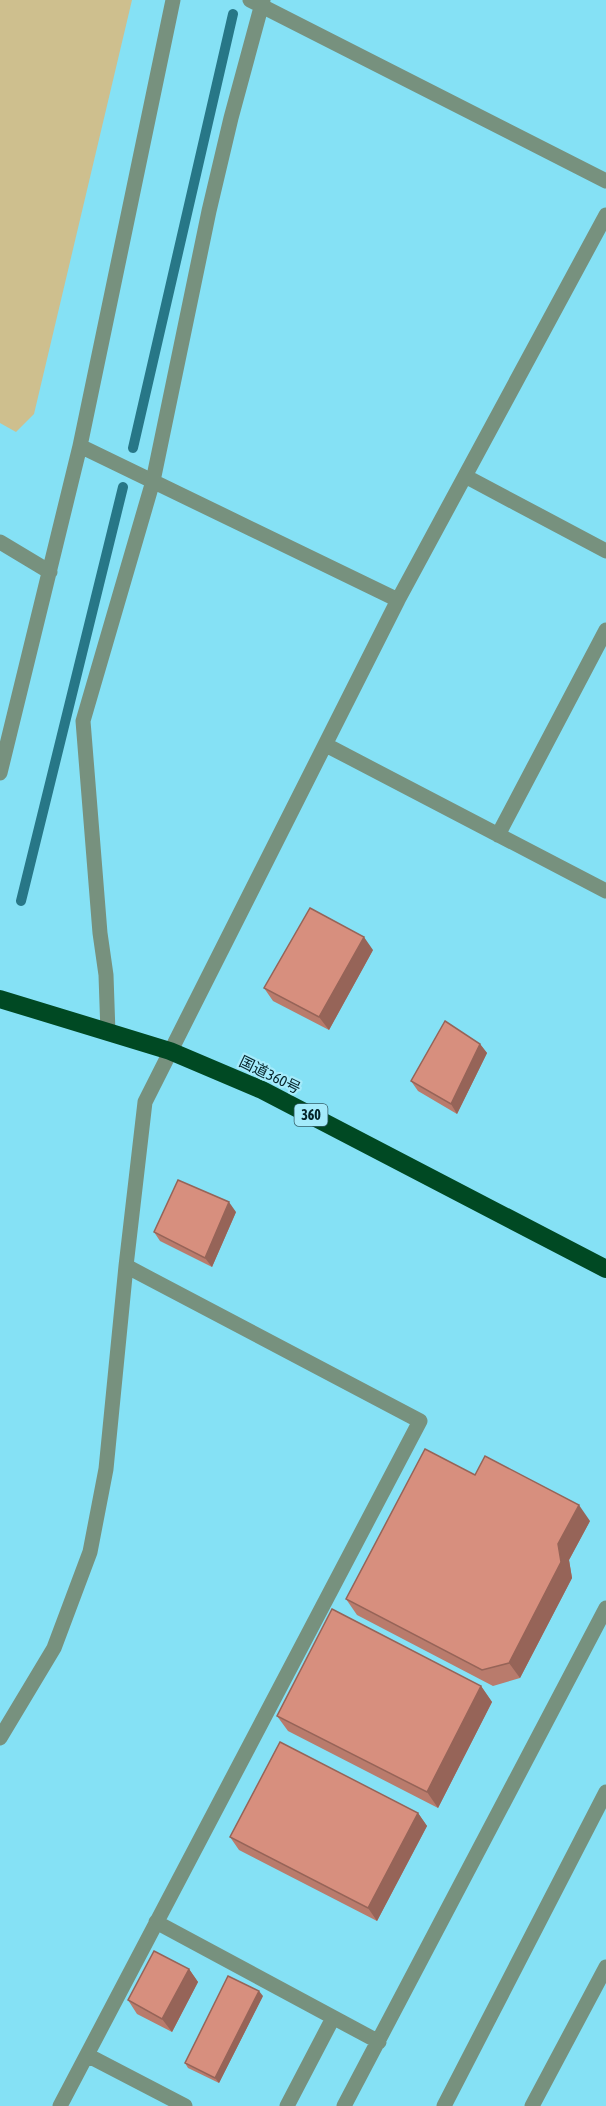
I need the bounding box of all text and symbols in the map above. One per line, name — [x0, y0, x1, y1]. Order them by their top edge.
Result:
street label: 国道360号 — [237, 1052, 304, 1097]
road number: 360 — [294, 1104, 328, 1126]

